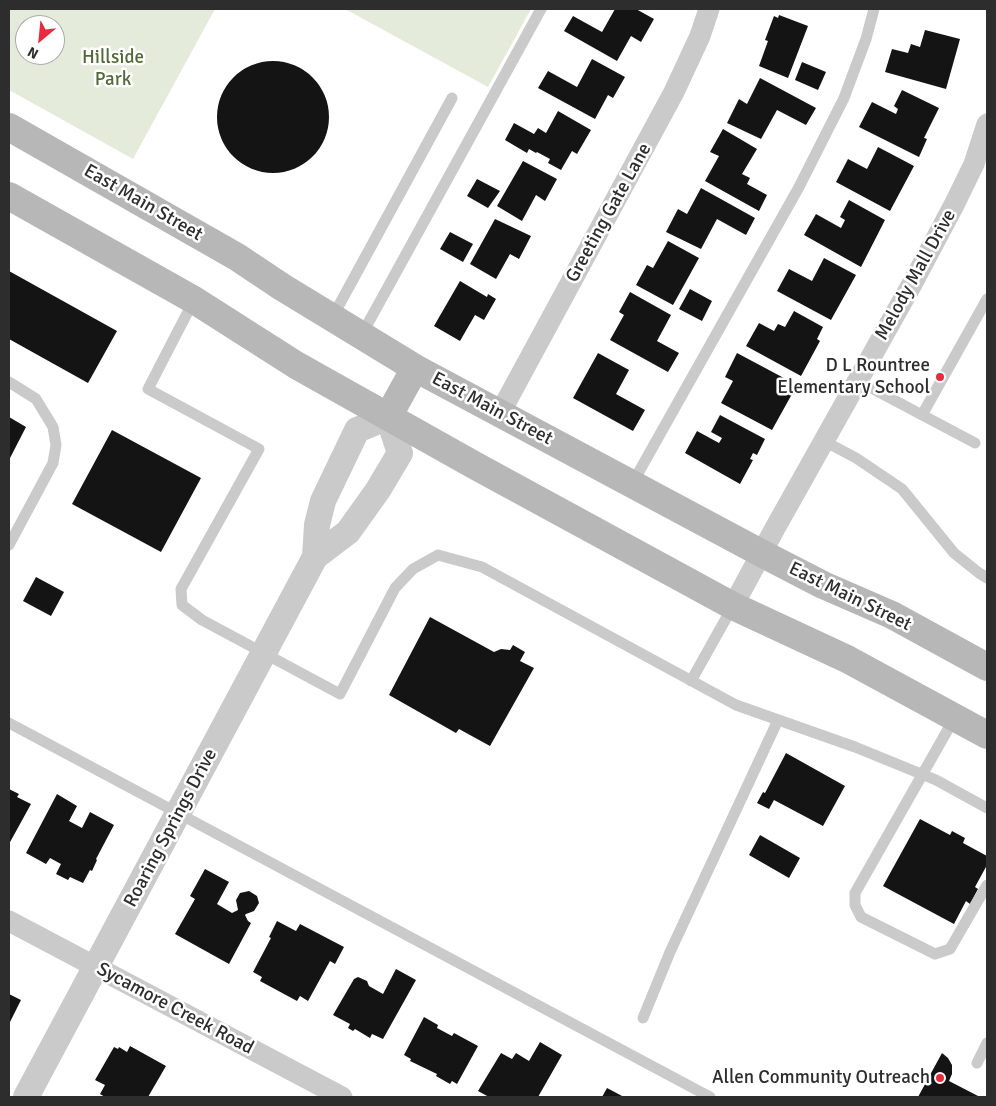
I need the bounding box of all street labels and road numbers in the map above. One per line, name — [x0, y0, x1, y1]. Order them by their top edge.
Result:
street label: Greeting Gate Lane — [561, 139, 657, 287]
street label: East Main Street — [79, 160, 207, 246]
street label: Melody Mall Drive — [871, 206, 961, 344]
street label: East Main Street — [428, 368, 556, 450]
street label: East Main Street — [785, 557, 915, 637]
street label: Roaring Springs Drive — [120, 745, 222, 911]
street label: Sycamore Creek Road — [93, 958, 257, 1060]

